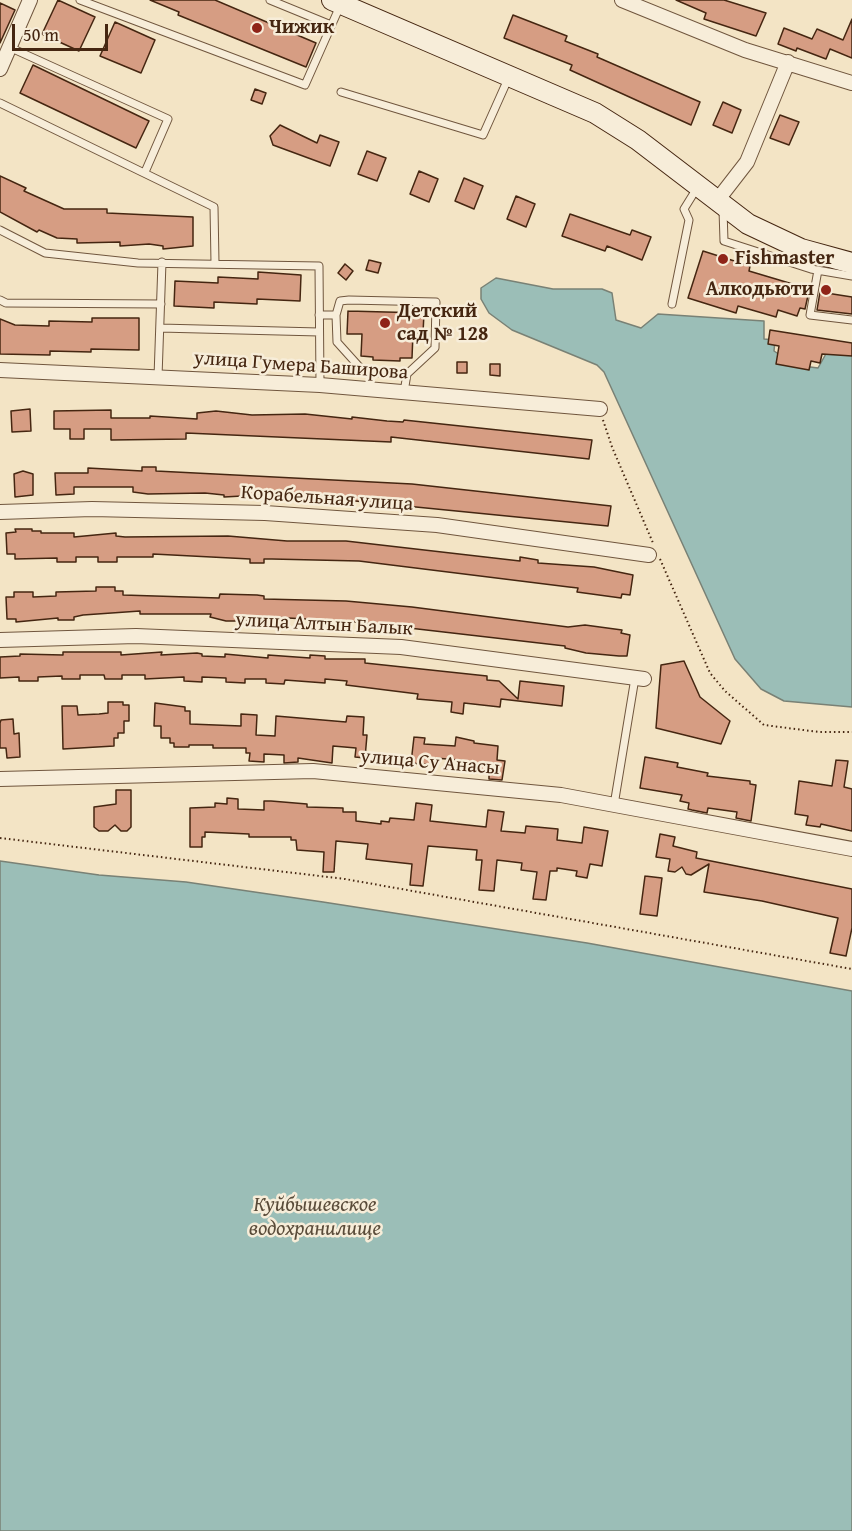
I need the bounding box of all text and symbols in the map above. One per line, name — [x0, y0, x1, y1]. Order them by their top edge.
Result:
scale bar — [15, 12, 111, 50]
place label: Чижик — [269, 16, 334, 40]
text: 50 m — [23, 21, 59, 48]
marker: Чижик — [250, 21, 264, 35]
place label: Fishmaster — [735, 247, 835, 271]
marker: Fishmaster — [716, 252, 730, 266]
place label: Алкодьюти — [706, 278, 814, 302]
marker: Алкодьюти — [819, 283, 833, 297]
place label: Детский сад № 128 — [397, 300, 488, 347]
marker: Детский сад № 128 — [378, 316, 392, 330]
street label: улица Гумера Баширова — [193, 347, 409, 385]
street label: Корабельная улица — [240, 481, 414, 517]
street label: улица Алтын Балык — [235, 608, 413, 642]
street label: улица Су Анасы — [359, 745, 501, 781]
water label: Куйбышевское водохранилище — [249, 1193, 381, 1243]

